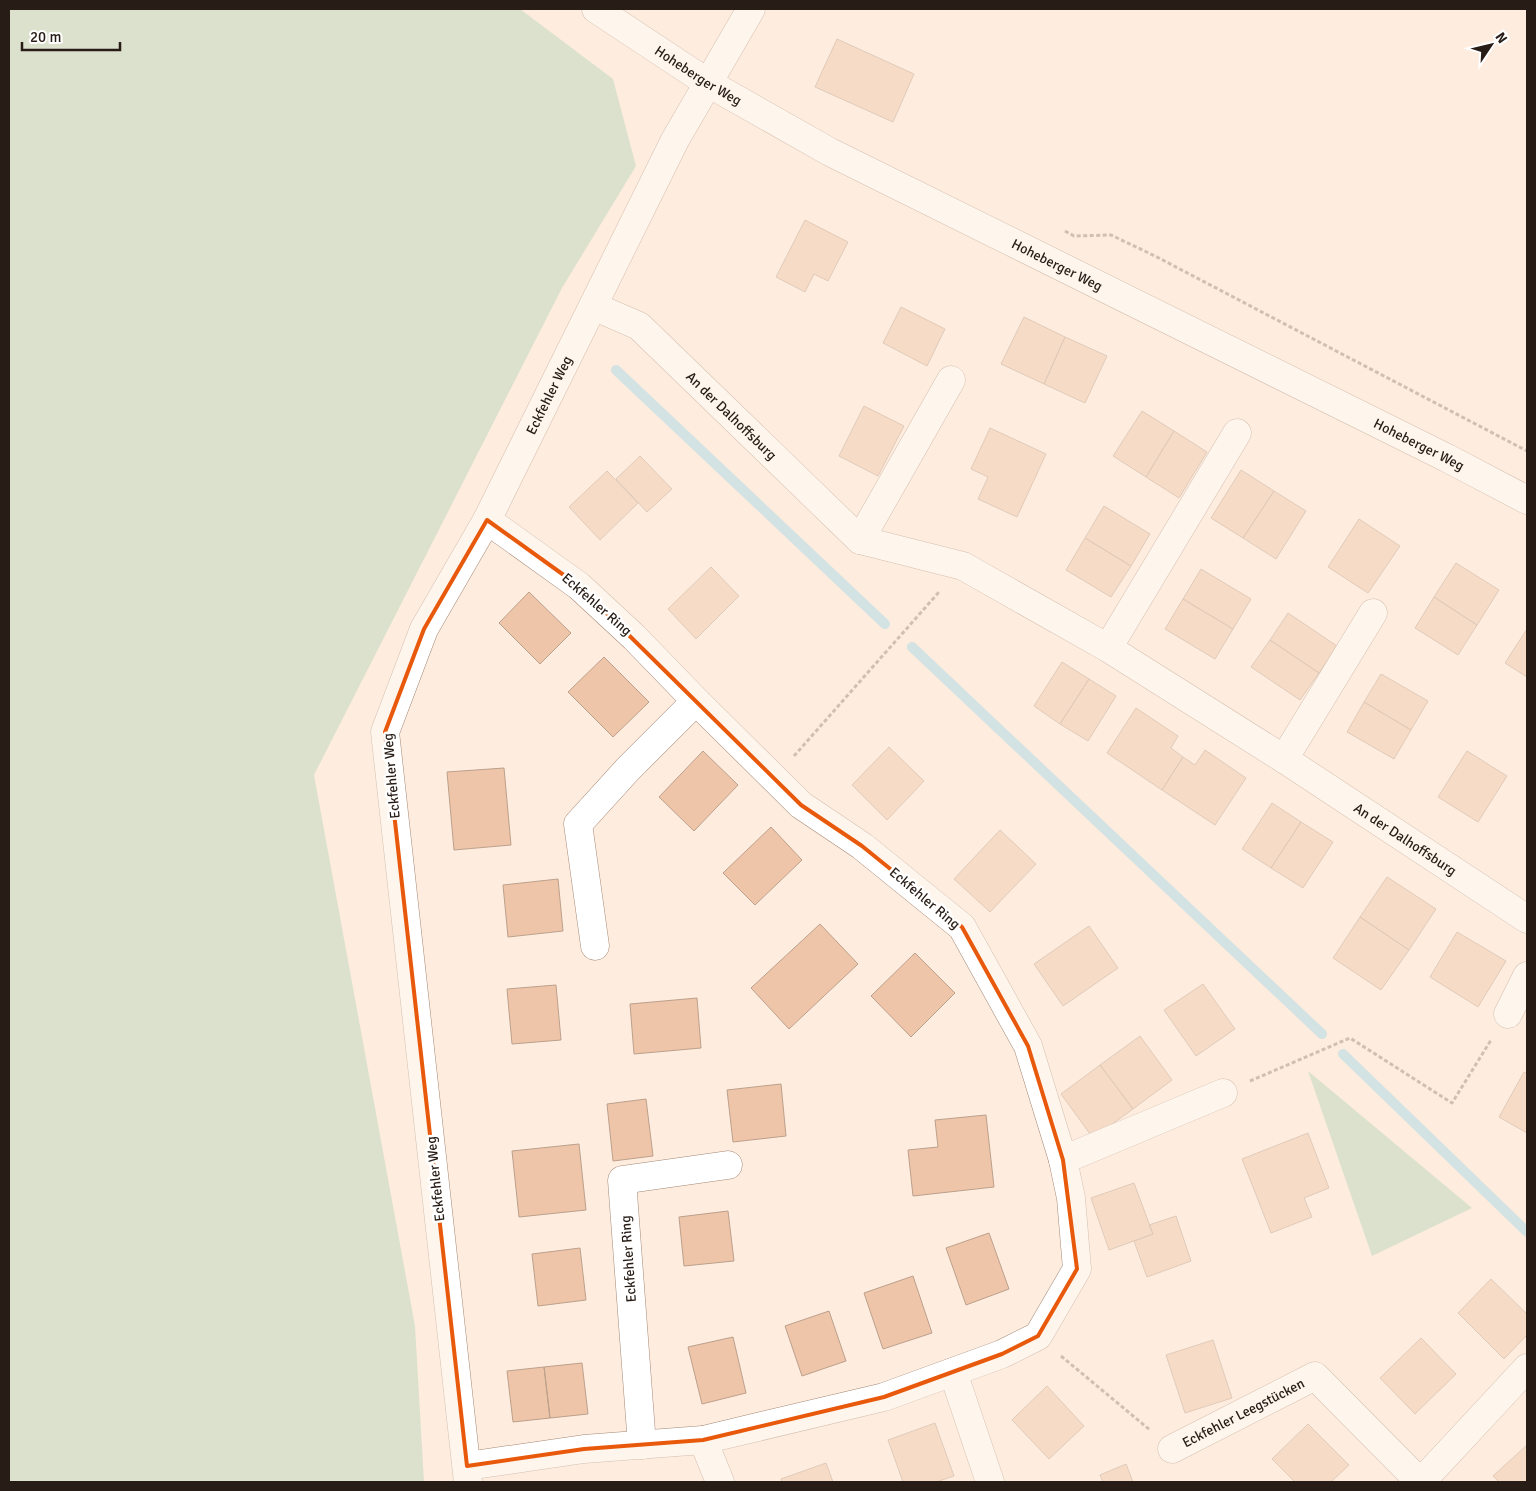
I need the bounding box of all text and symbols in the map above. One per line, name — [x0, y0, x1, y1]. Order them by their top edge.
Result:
scale bar — [22, 20, 120, 52]
north arrow — [1466, 20, 1516, 70]
text: 20 m — [30, 28, 61, 46]
text: N — [1491, 29, 1511, 47]
street label: Hoheberger Weg — [651, 42, 744, 109]
street label: Hoheberger Weg — [1009, 235, 1105, 295]
street label: Eckfehler Weg — [523, 353, 576, 437]
street label: An der Dalhoffsburg — [682, 368, 780, 464]
street label: Hoheberger Weg — [1371, 415, 1467, 475]
street label: Eckfehler Ring — [558, 569, 635, 639]
street label: Eckfehler Weg — [379, 733, 404, 819]
street label: An der Dalhoffsburg — [1350, 799, 1460, 879]
street label: Eckfehler Ring — [886, 864, 963, 933]
street label: Eckfehler Weg — [423, 1136, 448, 1222]
street label: Eckfehler Ring — [617, 1215, 640, 1303]
street label: Eckfehler Leegstücken — [1180, 1375, 1307, 1451]

